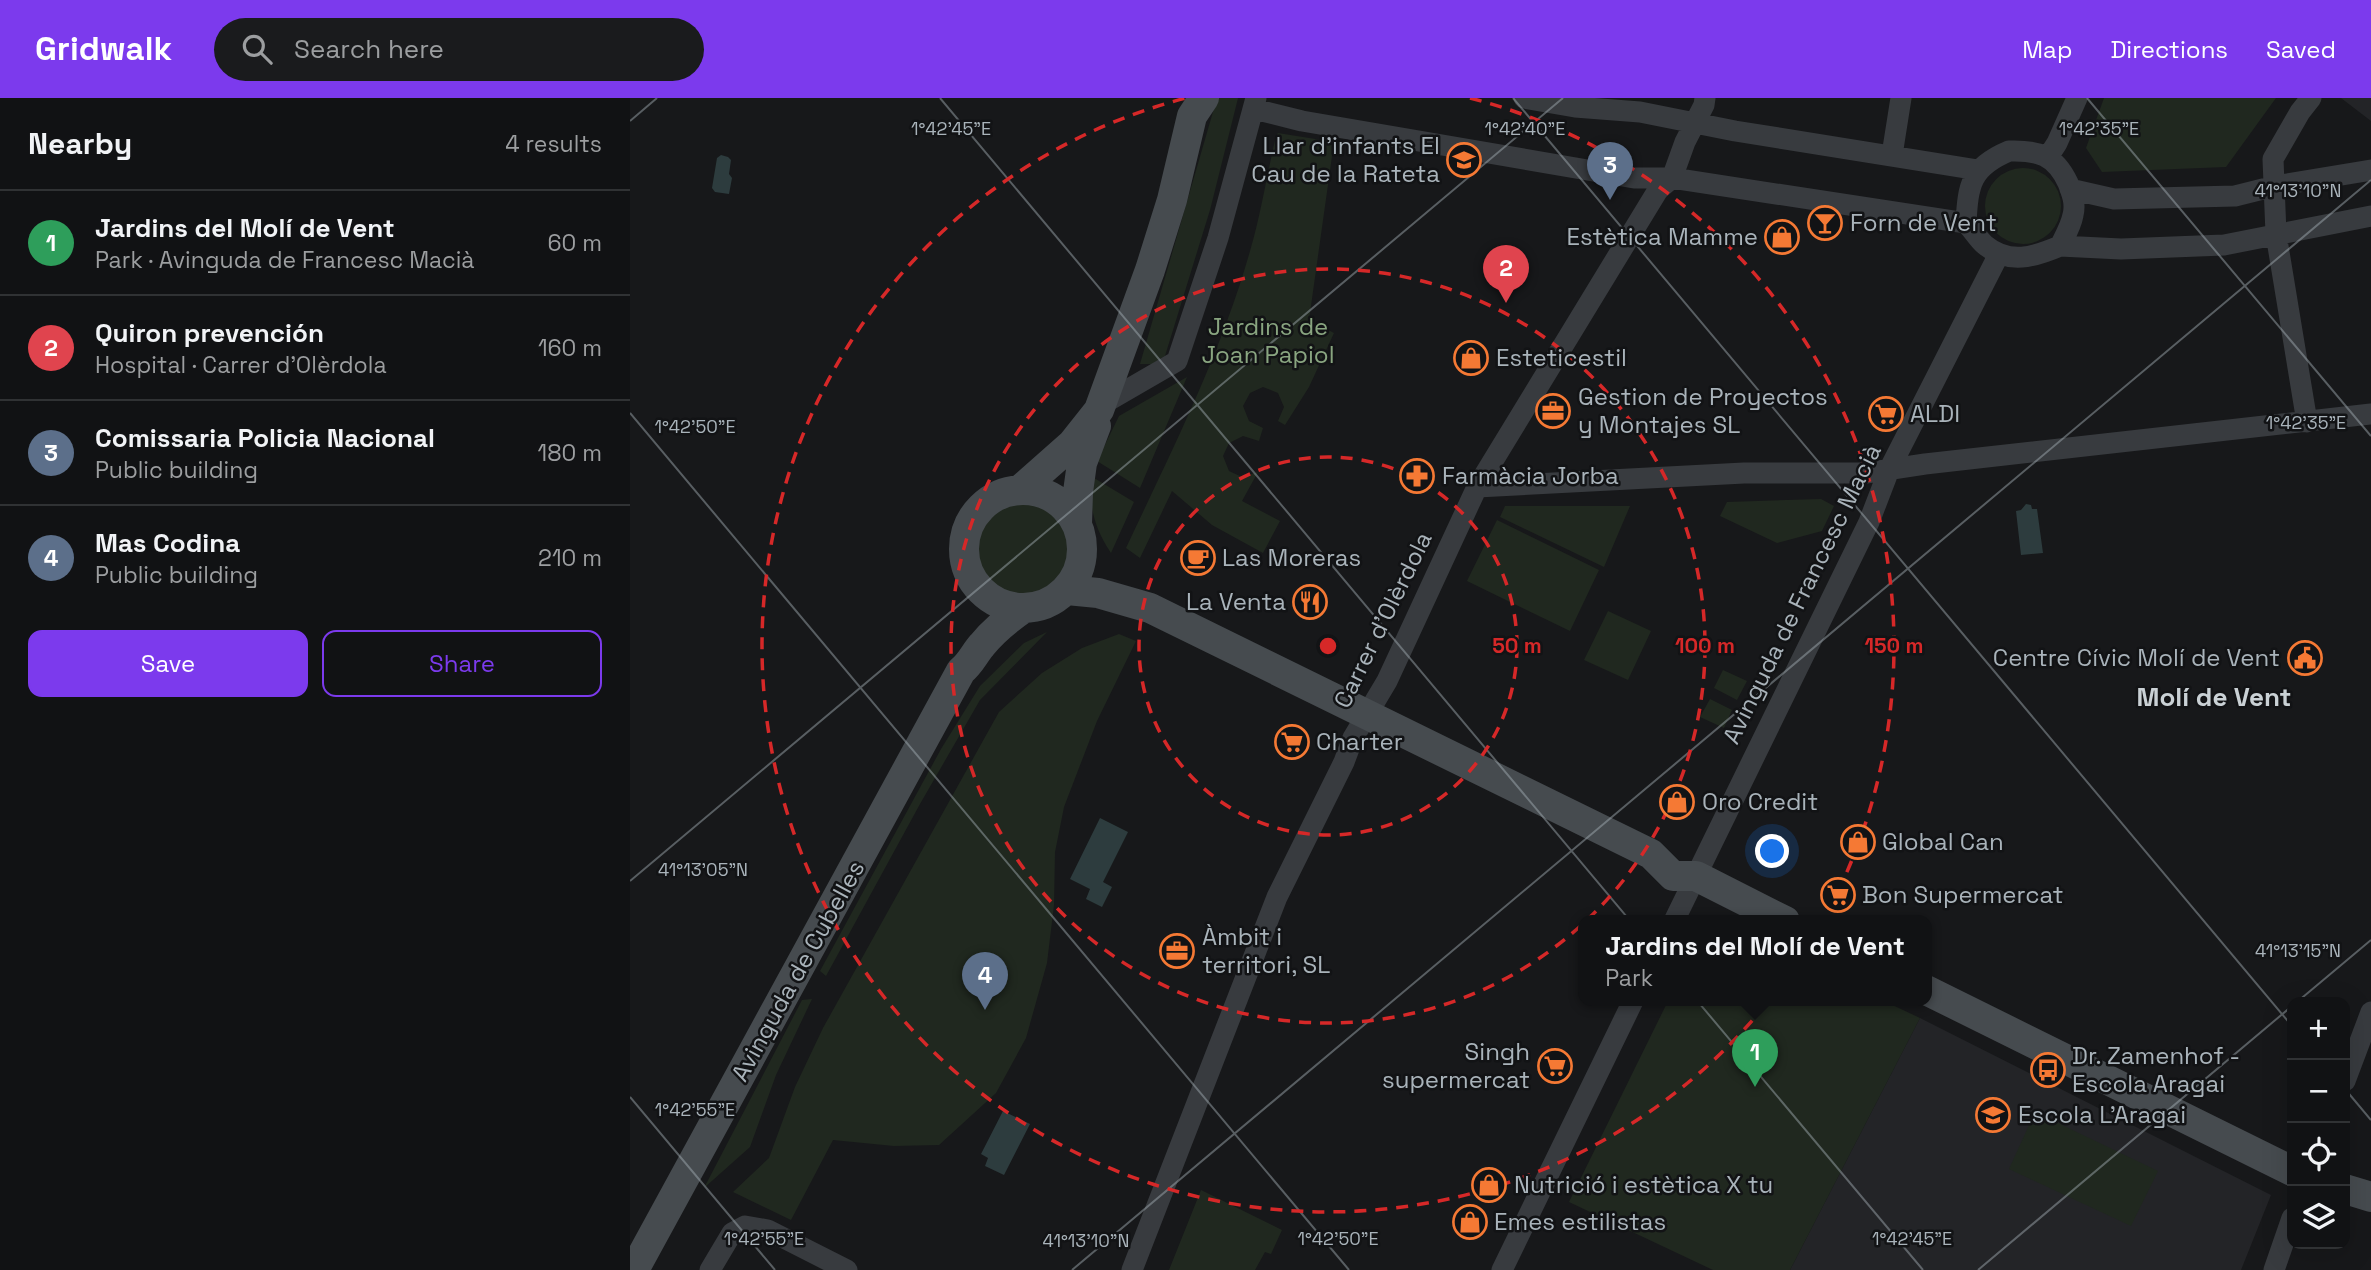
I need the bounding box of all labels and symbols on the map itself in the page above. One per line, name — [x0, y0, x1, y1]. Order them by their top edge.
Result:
text: 1°42'45"E — [911, 117, 991, 140]
text: 1°42'40"E — [1485, 117, 1565, 140]
text: 1°42'35"E — [2059, 117, 2139, 140]
place label: Llar d'infants El Cau de la Rateta — [1251, 130, 1440, 189]
school or university icon: Llar d'infants El Cau de la Rateta — [1445, 141, 1483, 179]
pin: 3 — [1587, 142, 1633, 200]
text: 41°13'10"N — [2255, 179, 2341, 202]
bar icon: Forn de Vent — [1806, 204, 1844, 242]
place label: Forn de Vent — [1850, 207, 1997, 238]
shop icon: Estètica Mamme — [1763, 218, 1801, 256]
place label: Estètica Mamme — [1566, 221, 1758, 252]
pin: 2 — [1483, 245, 1529, 303]
park label: Jardins de Joan Papiol — [1201, 311, 1335, 370]
shop icon: Esteticestil — [1452, 339, 1490, 377]
place label: Esteticestil — [1496, 342, 1627, 373]
place label: Gestion de Proyectos y Montajes SL — [1578, 381, 1828, 440]
office icon: Gestion de Proyectos y Montajes SL — [1534, 392, 1572, 430]
supermarket icon: ALDI — [1867, 395, 1905, 433]
place label: ALDI — [1910, 398, 1960, 429]
text: 1°42'35"E — [2266, 411, 2346, 434]
text: 1°42'50"E — [654, 415, 736, 438]
street label: Avinguda de Francesc Macià — [1715, 439, 1888, 749]
pharmacy icon: Farmàcia Jorba — [1398, 457, 1436, 495]
place label: Farmàcia Jorba — [1442, 460, 1619, 491]
street label: Carrer d'Olèrdola — [1326, 526, 1439, 713]
cafe icon: Las Moreras — [1179, 539, 1217, 577]
place label: Las Moreras — [1222, 542, 1361, 573]
restaurant icon: La Venta — [1291, 583, 1329, 621]
place label: La Venta — [1186, 586, 1286, 617]
text: 50 m — [1492, 632, 1542, 659]
text: 100 m — [1675, 632, 1735, 659]
text: 150 m — [1865, 632, 1923, 659]
centre of rings — [1316, 634, 1340, 658]
public building icon: Centre Cívic Molí de Vent — [2286, 639, 2324, 677]
place label: Centre Cívic Molí de Vent — [1993, 642, 2280, 673]
district label: Molí de Vent — [2137, 680, 2291, 714]
supermarket icon: Charter — [1273, 723, 1311, 761]
place label: Charter — [1316, 726, 1403, 757]
shop icon: Oro Credit — [1658, 783, 1696, 821]
place label: Oro Credit — [1702, 786, 1818, 817]
shop icon: Global Can — [1839, 823, 1877, 861]
place label: Global Can — [1882, 826, 2004, 857]
your location — [1755, 834, 1789, 868]
street label: Avinguda de Cubelles — [724, 855, 871, 1087]
text: 41°13'05"N — [658, 858, 748, 881]
supermarket icon: Bon Supermercat — [1819, 876, 1857, 914]
place label: Bon Supermercat — [1862, 879, 2064, 910]
place label: Àmbit i territori, SL — [1202, 921, 1330, 980]
office icon: Àmbit i territori, SL — [1158, 932, 1196, 970]
text: 41°13'15"N — [2255, 939, 2341, 962]
pin: 4 — [962, 952, 1008, 1010]
pin: 1 — [1732, 1029, 1778, 1087]
place label: Singh supermercat — [1382, 1036, 1530, 1095]
place label: Dr. Zamenhof - Escola Aragai — [2072, 1040, 2240, 1099]
supermarket icon: Singh supermercat — [1536, 1047, 1574, 1085]
bus stop icon: Dr. Zamenhof - Escola Aragai — [2029, 1051, 2067, 1089]
school or university icon: Escola L'Aragai — [1974, 1096, 2012, 1134]
text: 1°42'55"E — [655, 1098, 735, 1121]
place label: Escola L'Aragai — [2018, 1099, 2186, 1130]
shop icon: Nutrició i estètica X tu — [1470, 1166, 1508, 1204]
place label: Nutrició i estètica X tu — [1514, 1169, 1773, 1200]
shop icon: Emes estilistas — [1451, 1203, 1489, 1241]
place label: Emes estilistas — [1494, 1206, 1666, 1237]
text: 1°42'55"E — [724, 1227, 804, 1250]
text: 1°42'50"E — [1297, 1227, 1379, 1250]
text: 1°42'45"E — [1872, 1227, 1952, 1250]
text: 41°13'10"N — [1043, 1229, 1129, 1252]

